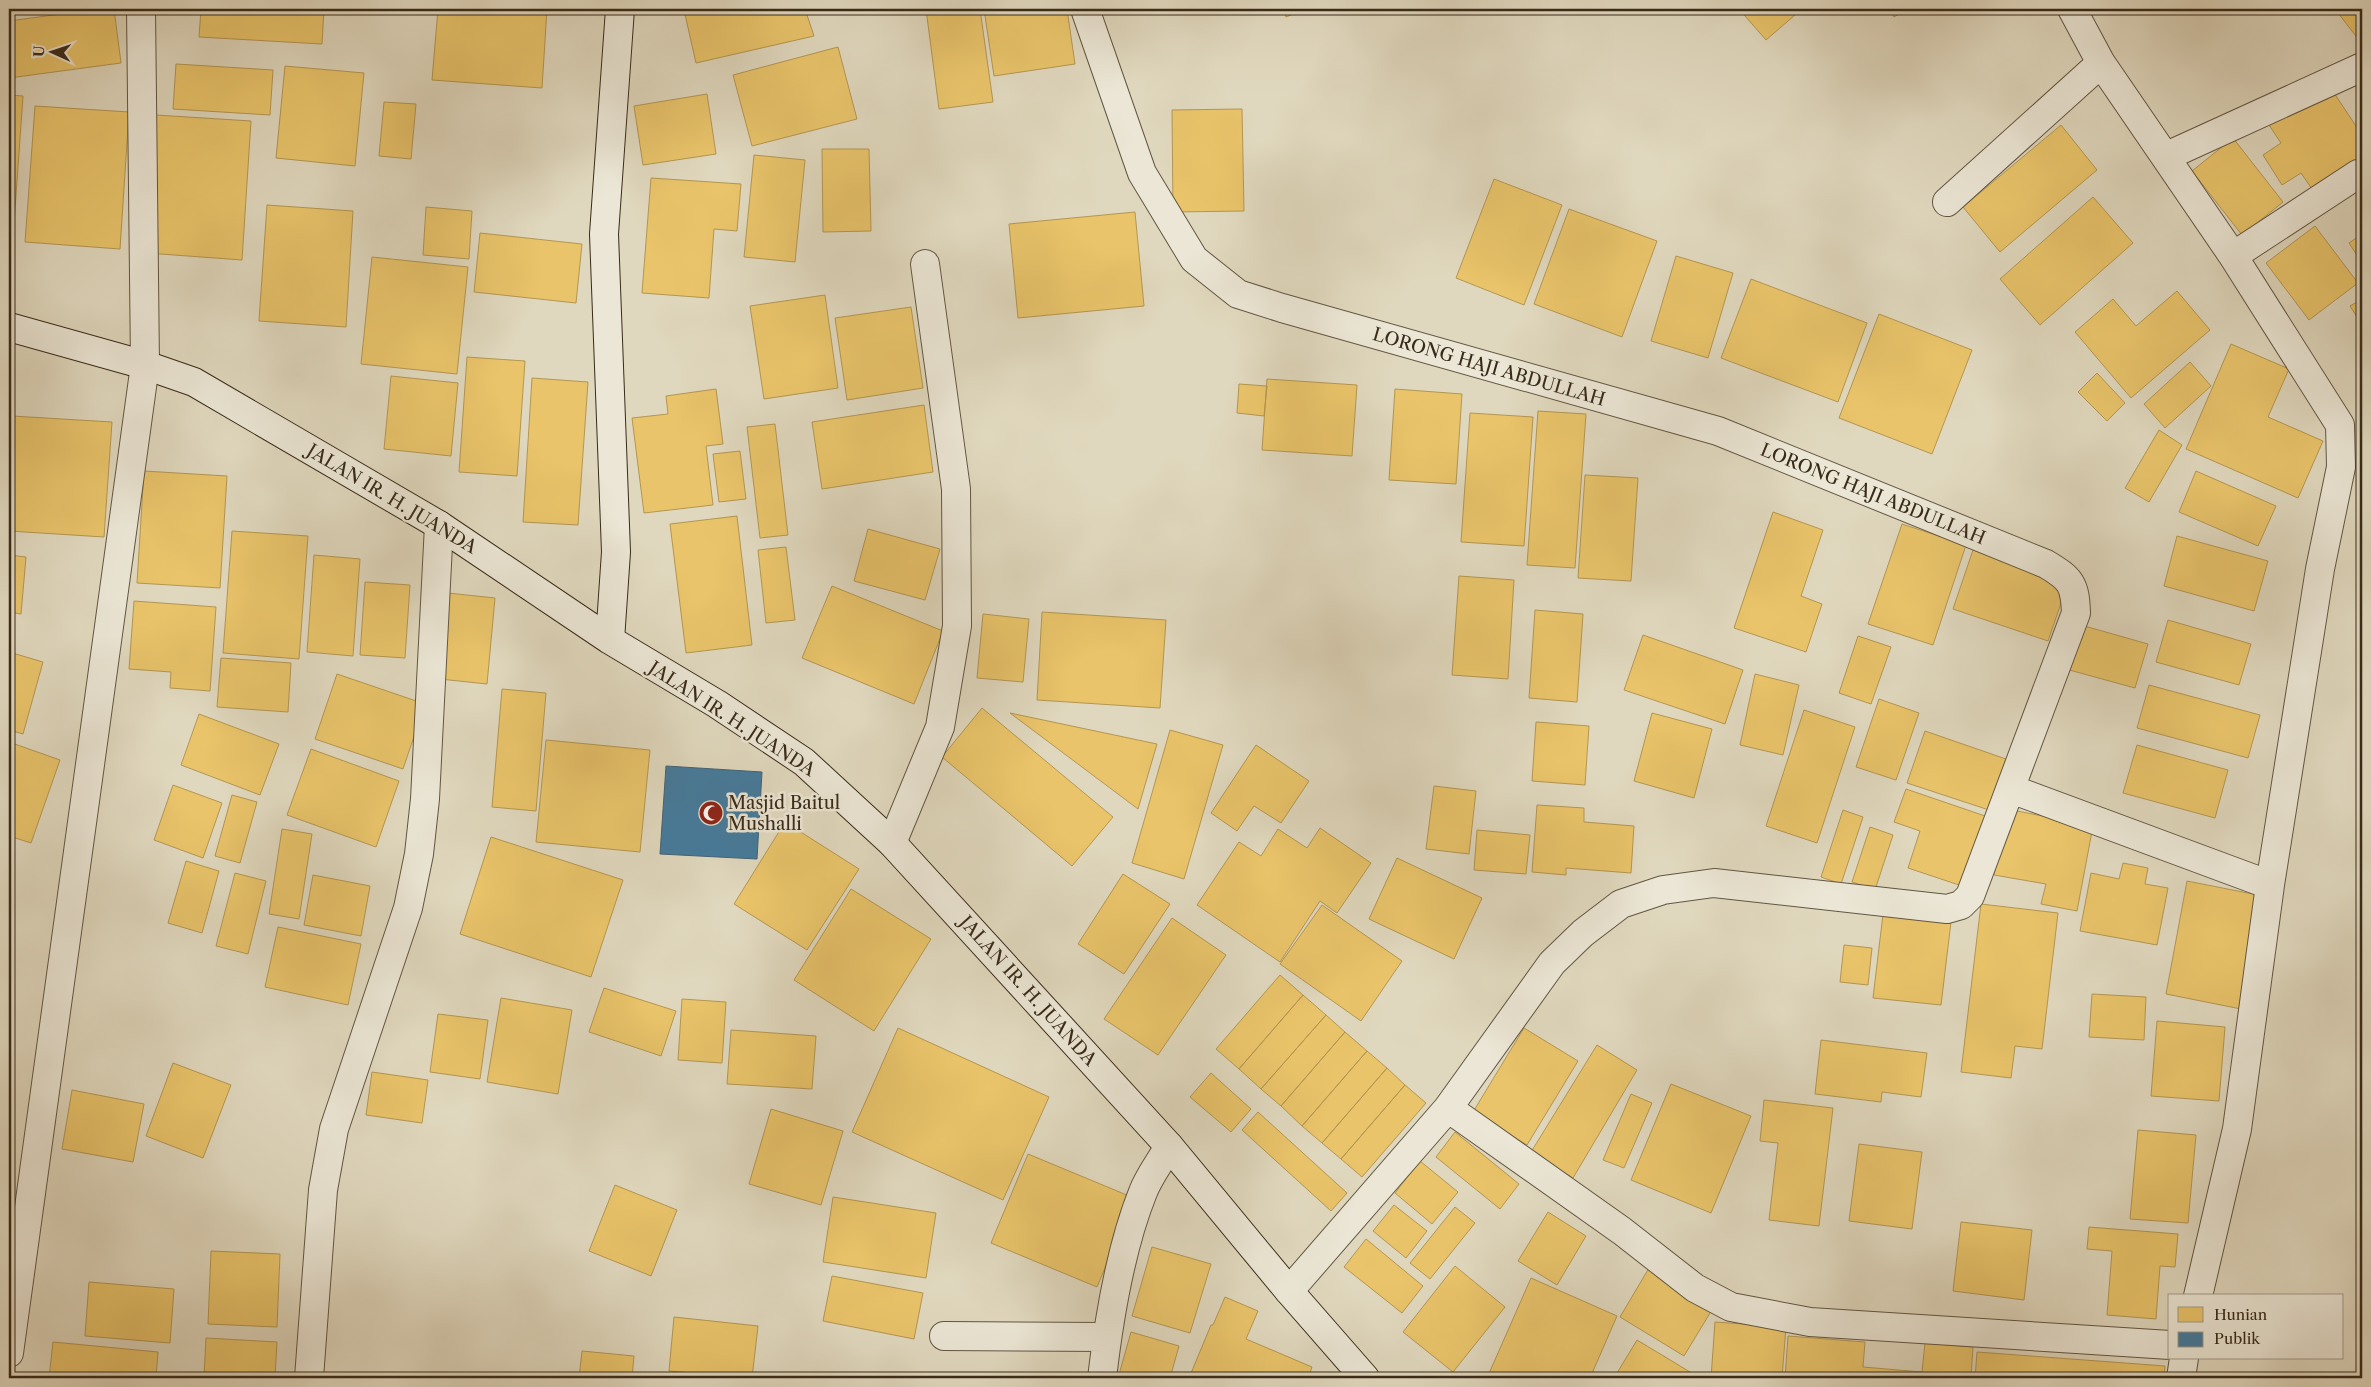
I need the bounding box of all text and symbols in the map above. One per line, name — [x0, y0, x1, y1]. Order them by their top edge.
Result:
north arrow — [28, 28, 78, 78]
text: U — [30, 45, 48, 57]
street label: LORONG HAJI ABDULLAH — [1370, 323, 1608, 411]
street label: JALAN IR. H. JUANDA — [300, 438, 482, 559]
street label: LORONG HAJI ABDULLAH — [1757, 439, 1989, 549]
street label: JALAN IR. H. JUANDA — [642, 655, 820, 782]
place label: Masjid Baitul Mushalli — [728, 792, 840, 835]
mosque icon: Masjid Baitul Mushalli — [698, 800, 724, 826]
street label: JALAN IR. H. JUANDA — [953, 909, 1102, 1071]
legend — [2168, 1294, 2344, 1360]
text: Hunian — [2214, 1305, 2268, 1324]
text: Publik — [2214, 1329, 2261, 1348]

